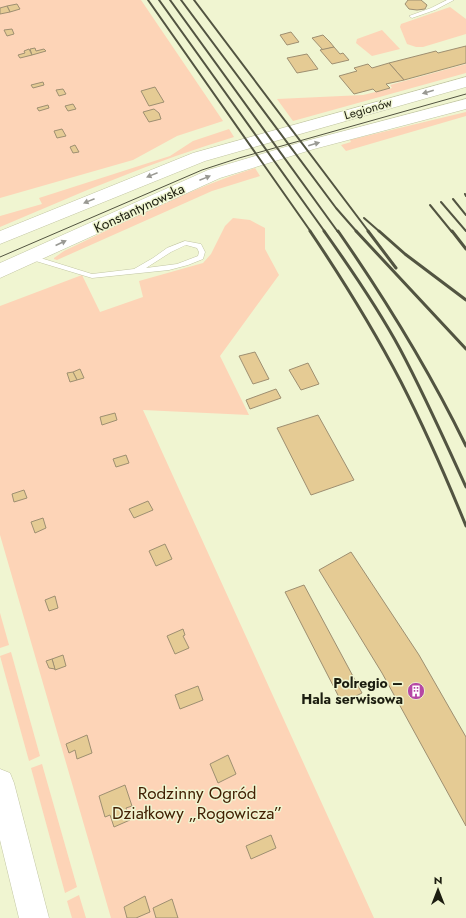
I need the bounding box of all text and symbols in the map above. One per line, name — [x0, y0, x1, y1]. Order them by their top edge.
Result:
one-way arrow — [422, 89, 434, 95]
street label: Legionów — [342, 93, 395, 124]
one-way arrow — [308, 141, 320, 147]
one-way arrow — [146, 172, 158, 178]
one-way arrow — [199, 175, 211, 181]
street label: Konstantynowska — [90, 178, 188, 238]
one-way arrow — [84, 198, 95, 204]
one-way arrow — [55, 240, 67, 246]
place label: Polregio – Hala serwisowa — [301, 673, 403, 709]
building icon: Polregio – Hala serwisowa — [406, 681, 426, 701]
park label: Rodzinny Ogród Działkowy „Rogowicza” — [112, 781, 282, 825]
north arrow — [418, 870, 458, 910]
text: N — [434, 872, 442, 888]

